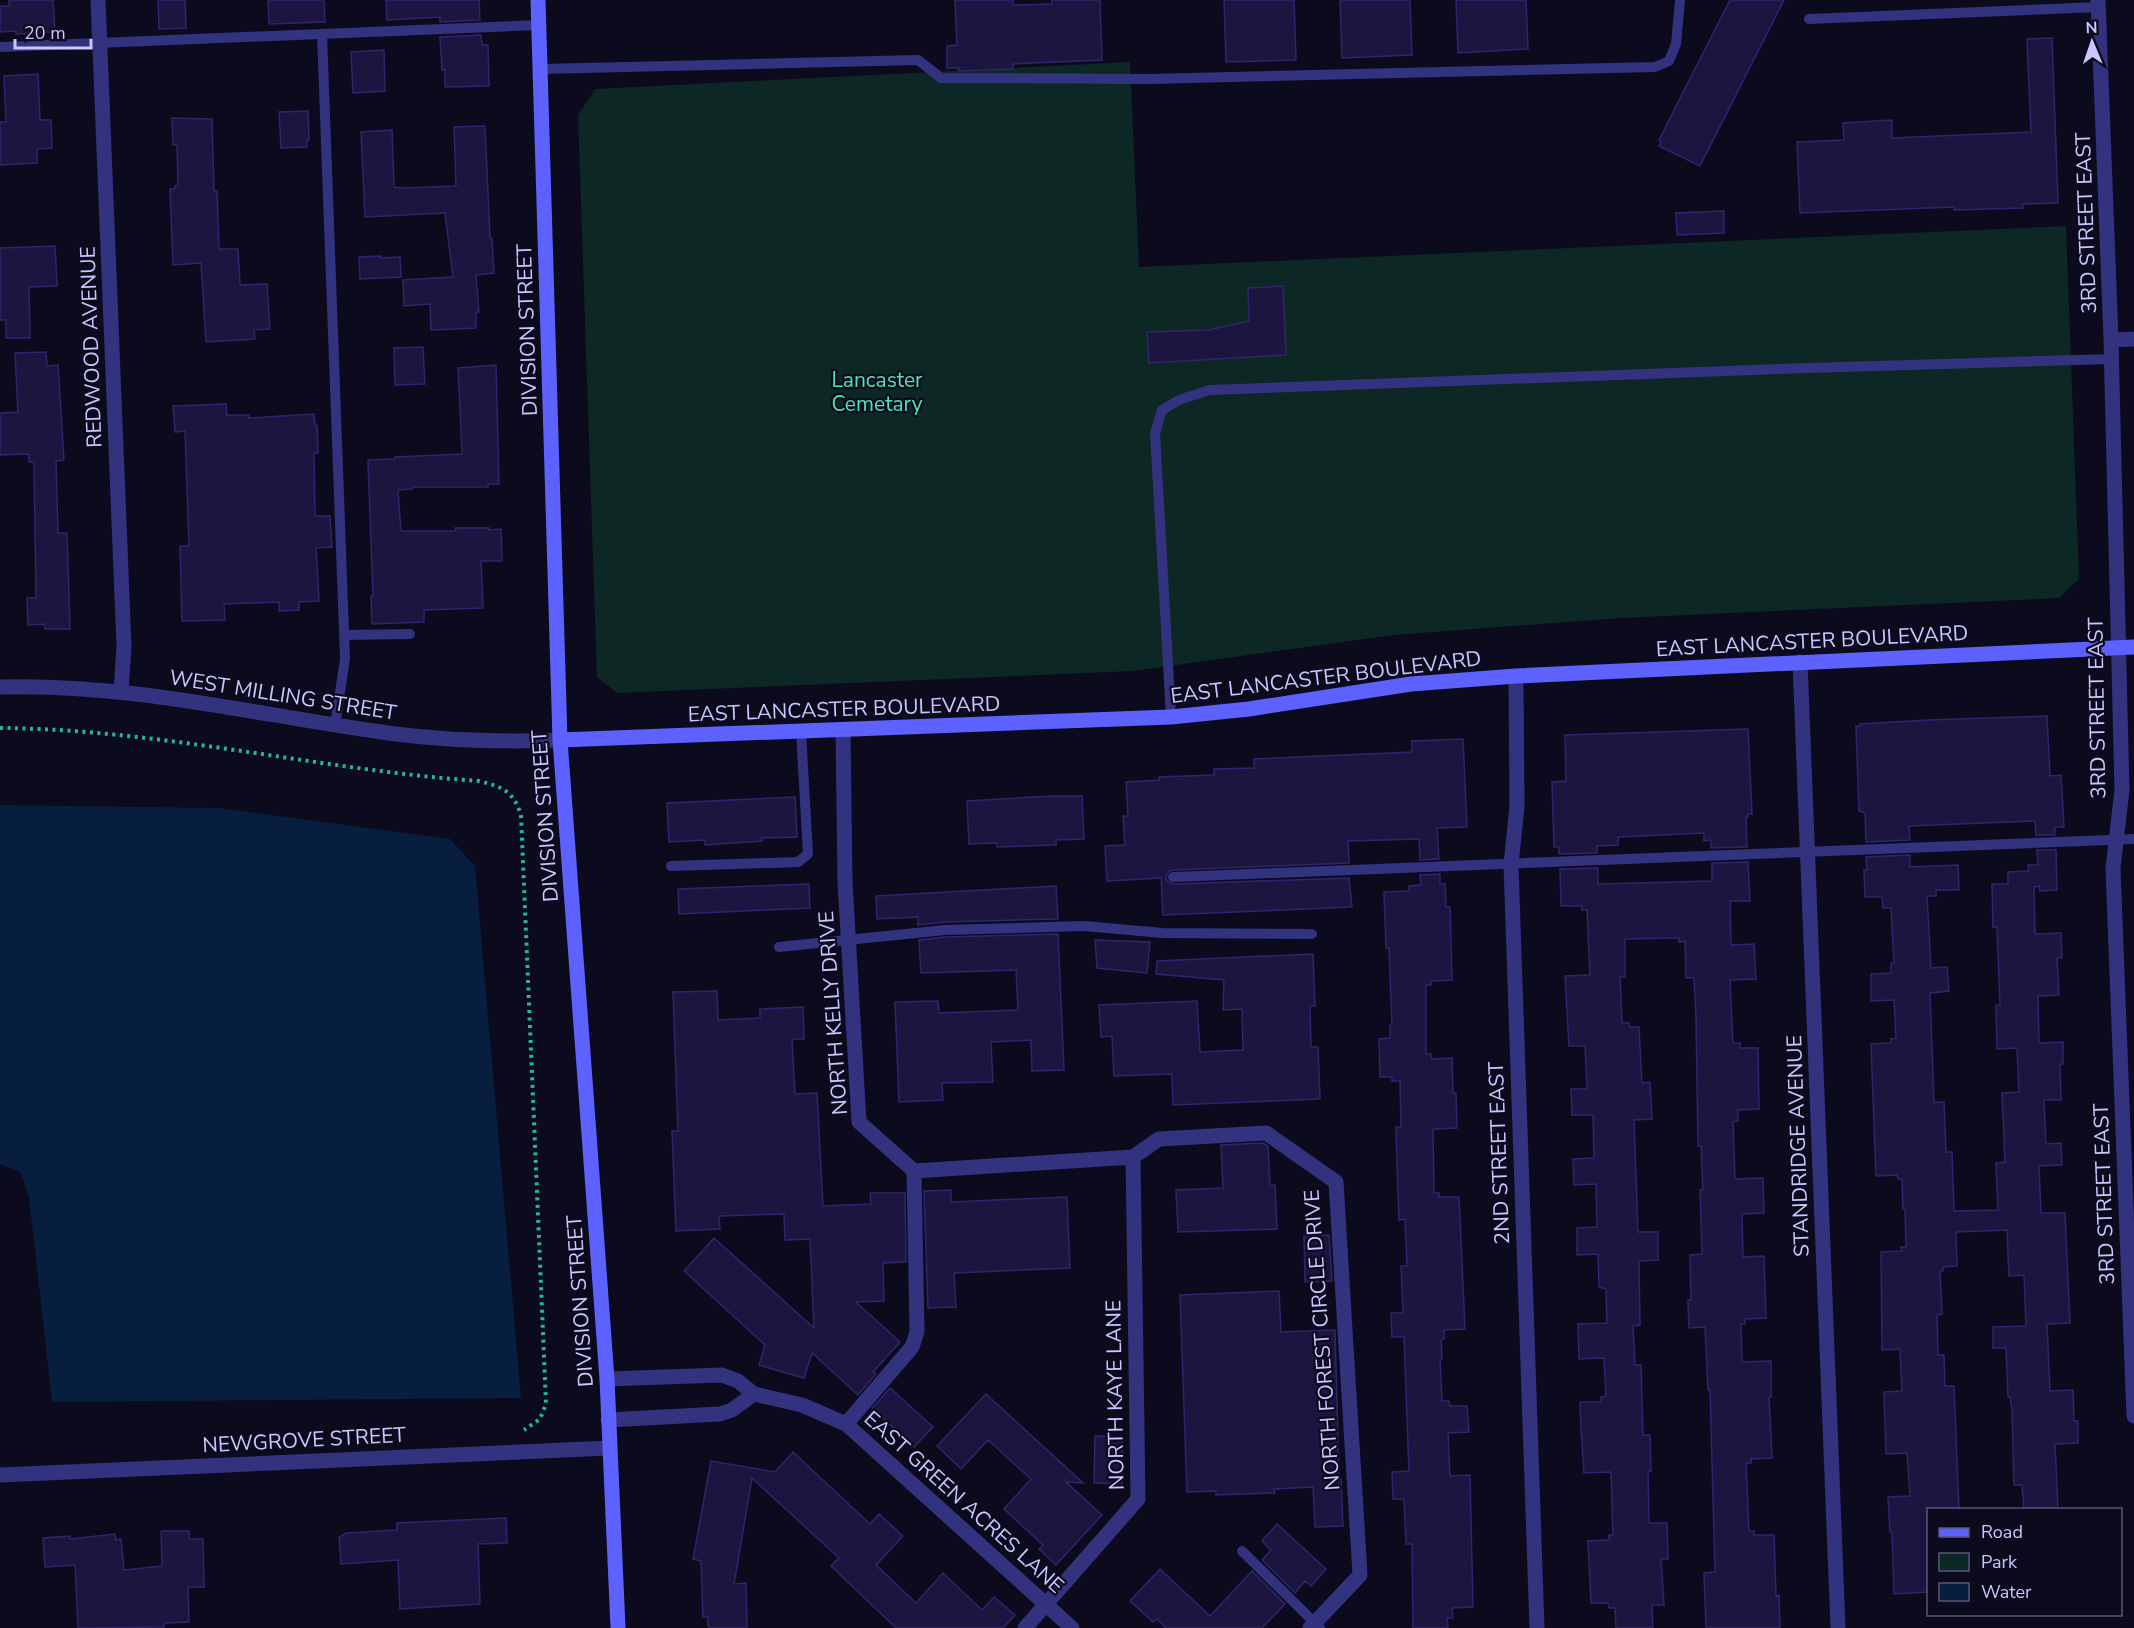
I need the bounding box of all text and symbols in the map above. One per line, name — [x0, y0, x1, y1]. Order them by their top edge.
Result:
scale bar — [15, 12, 92, 50]
north arrow — [2062, 12, 2122, 72]
text: N — [2085, 17, 2098, 39]
text: 20 m — [24, 21, 66, 45]
street label: 3RD STREET EAST — [2069, 131, 2103, 314]
street label: DIVISION STREET — [510, 243, 544, 417]
street label: REDWOOD AVENUE — [73, 246, 109, 448]
park label: Lancaster Cemetary — [831, 366, 923, 418]
street label: 3RD STREET EAST — [2081, 617, 2113, 799]
street label: EAST LANCASTER BOULEVARD — [1655, 619, 1969, 663]
street label: EAST LANCASTER BOULEVARD — [1169, 644, 1483, 710]
street label: WEST MILLING STREET — [167, 663, 399, 727]
street label: EAST LANCASTER BOULEVARD — [687, 690, 1001, 728]
street label: DIVISION STREET — [525, 729, 565, 903]
street label: NORTH KELLY DRIVE — [812, 910, 854, 1116]
street label: STANDRIDGE AVENUE — [1780, 1035, 1816, 1257]
street label: 2ND STREET EAST — [1482, 1061, 1516, 1245]
street label: 3RD STREET EAST — [2087, 1102, 2121, 1285]
street label: NORTH FOREST CIRCLE DRIVE — [1298, 1189, 1346, 1491]
street label: DIVISION STREET — [560, 1214, 600, 1388]
street label: NORTH KAYE LANE — [1099, 1300, 1131, 1490]
street label: EAST GREEN ACRES LANE — [858, 1405, 1070, 1599]
street label: NEWGROVE STREET — [202, 1421, 407, 1459]
legend — [1927, 1508, 2122, 1616]
text: Road — [1981, 1520, 2023, 1544]
text: Park — [1981, 1550, 2018, 1574]
text: Water — [1981, 1580, 2032, 1604]

